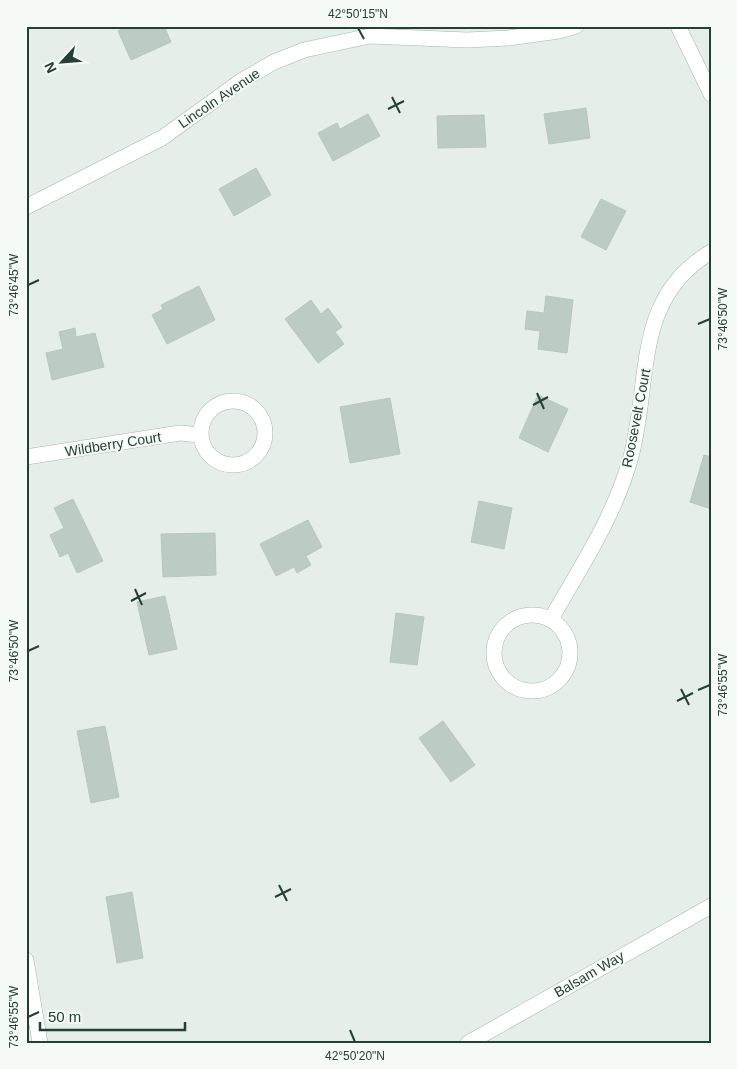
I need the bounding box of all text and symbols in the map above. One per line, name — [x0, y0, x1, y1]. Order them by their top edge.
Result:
text: 42°50'15"N — [328, 7, 388, 21]
north arrow — [38, 38, 88, 88]
text: N — [41, 60, 60, 76]
street label: Lincoln Avenue — [175, 65, 263, 131]
text: 73°46'45"W — [7, 253, 21, 316]
text: 73°46'50"W — [716, 287, 730, 350]
street label: Roosevelt Court — [619, 367, 653, 469]
street label: Wildberry Court — [64, 428, 162, 460]
text: 73°46'50"W — [7, 619, 21, 682]
text: 73°46'55"W — [716, 653, 730, 716]
street label: Balsam Way — [551, 948, 627, 1000]
text: 73°46'55"W — [7, 985, 21, 1048]
scale bar — [40, 999, 185, 1031]
text: 50 m — [48, 1008, 81, 1025]
text: 42°50'20"N — [325, 1049, 385, 1063]

